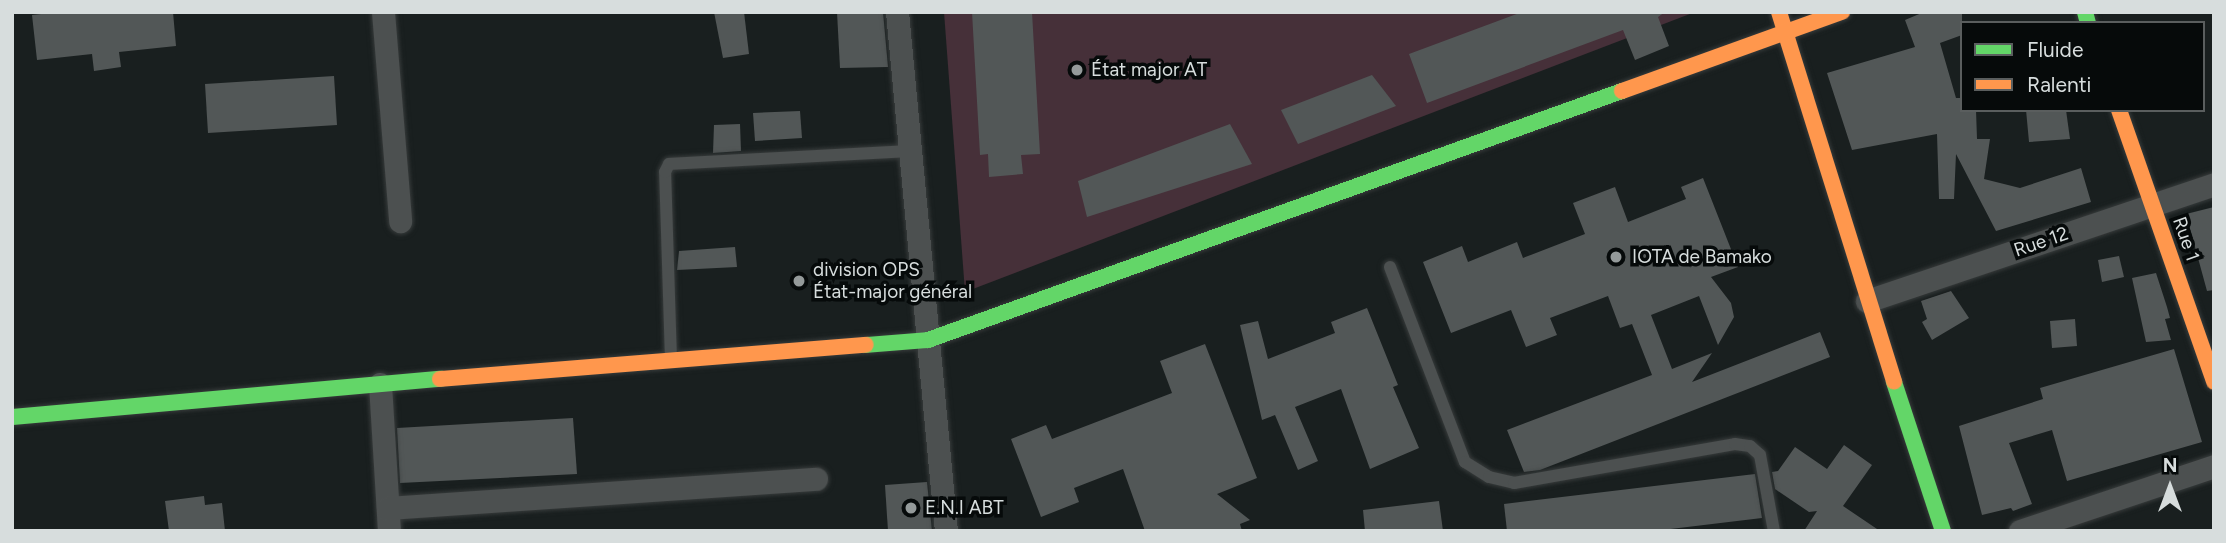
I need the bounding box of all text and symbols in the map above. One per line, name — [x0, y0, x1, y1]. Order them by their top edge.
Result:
legend — [1960, 21, 2205, 112]
text: Fluide — [2027, 37, 2083, 62]
place label: État major AT — [1091, 59, 1207, 81]
marker: État major AT — [1069, 62, 1085, 78]
text: Ralenti — [2027, 72, 2091, 97]
street label: Rue 1 — [2168, 214, 2204, 264]
street label: Rue 12 — [2011, 222, 2071, 262]
place label: IOTA de Bamako — [1632, 246, 1772, 268]
marker: IOTA de Bamako — [1606, 247, 1626, 267]
place label: division OPS État-major général — [813, 259, 972, 303]
marker: division OPS État-major général — [791, 273, 807, 289]
north arrow — [2135, 452, 2205, 522]
text: N — [2163, 454, 2177, 477]
place label: E.N.I ABT — [925, 497, 1004, 519]
marker: E.N.I ABT — [903, 500, 919, 516]

